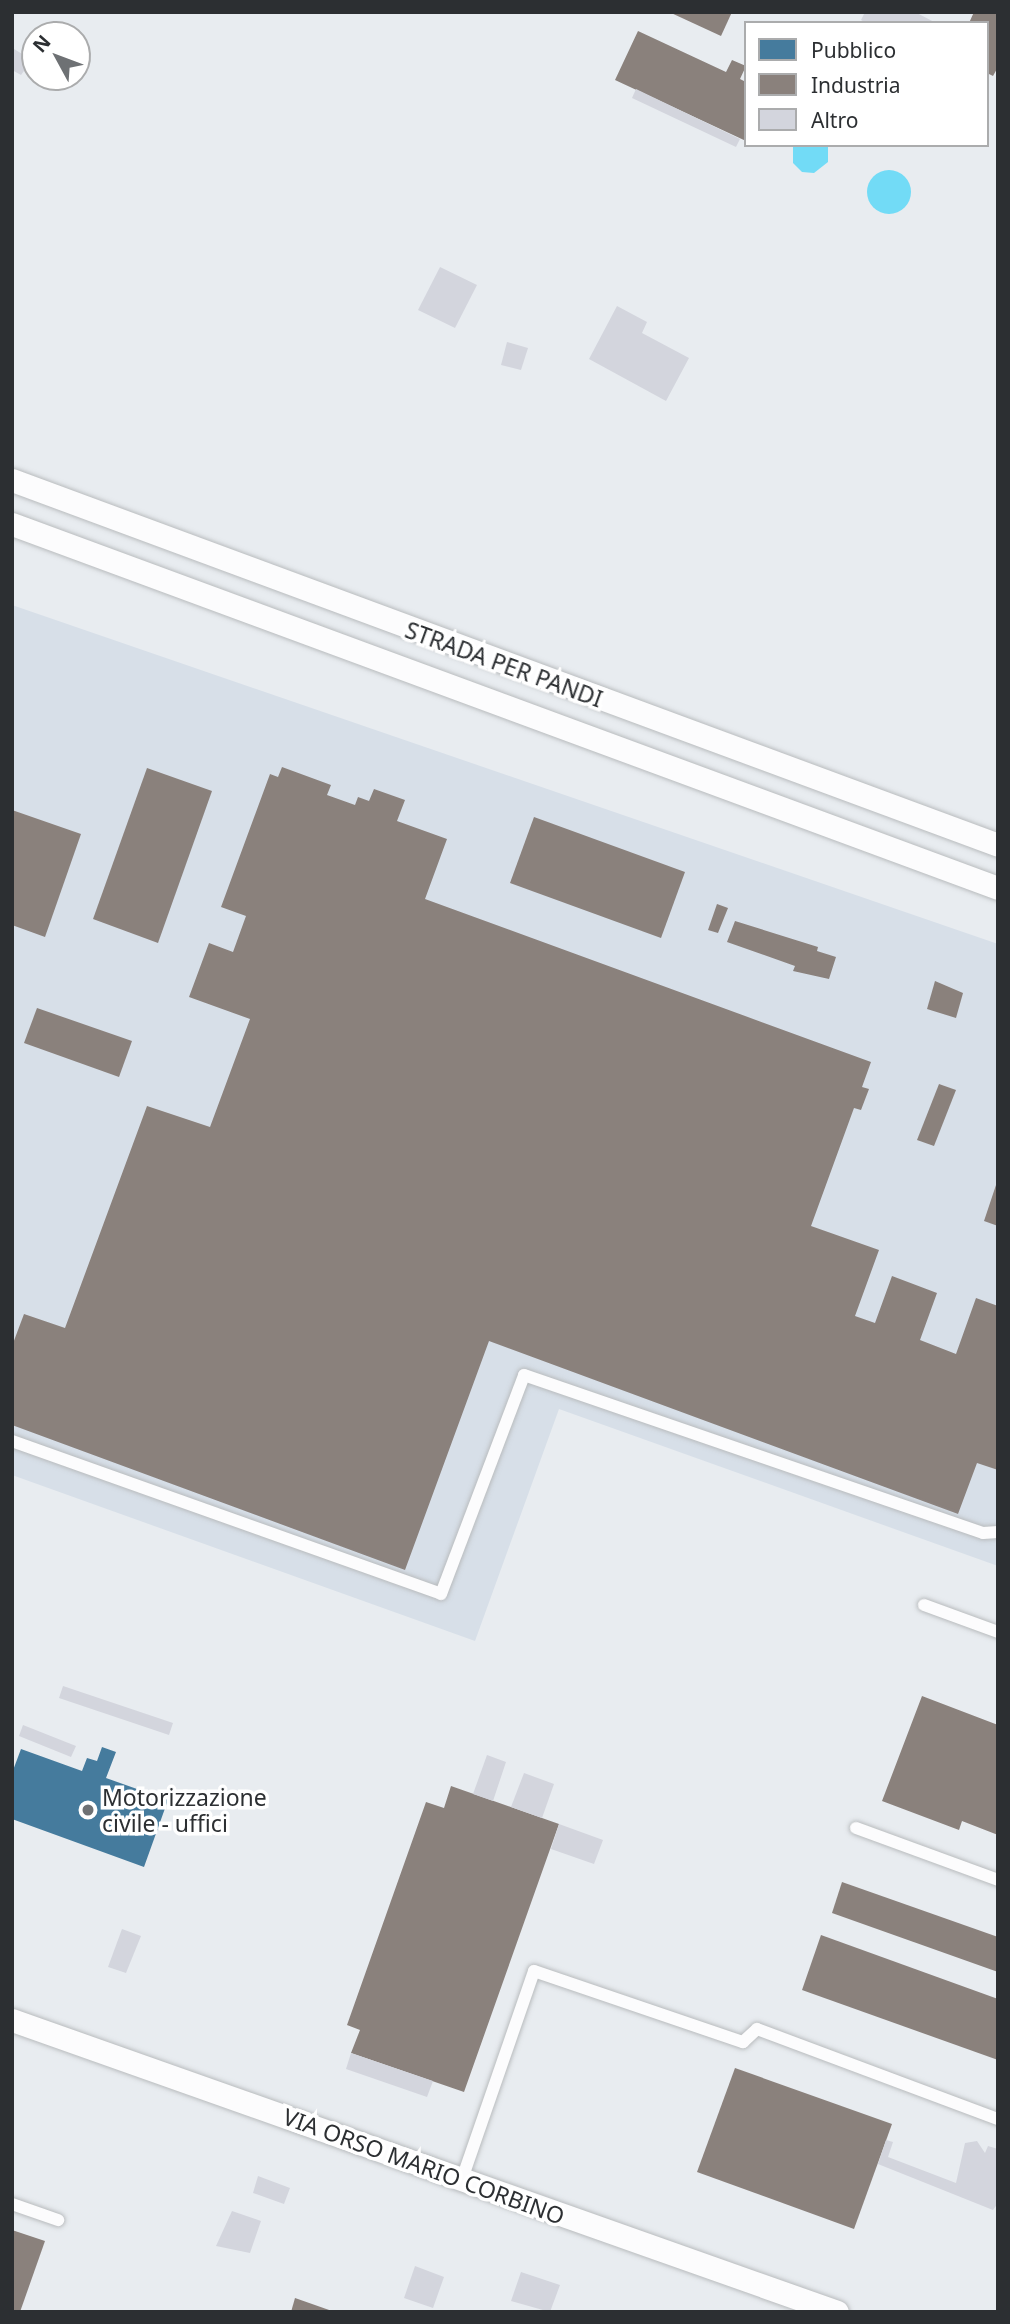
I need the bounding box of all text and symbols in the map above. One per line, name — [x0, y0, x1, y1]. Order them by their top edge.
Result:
north arrow — [21, 21, 91, 91]
legend — [744, 21, 989, 147]
text: N — [27, 29, 57, 58]
text: Pubblico — [811, 36, 896, 64]
text: Industria — [811, 71, 901, 99]
text: Altro — [811, 106, 858, 134]
street label: STRADA PER PANDI — [402, 615, 606, 713]
place label: Motorizzazione civile - uffici — [102, 1783, 267, 1837]
marker: Motorizzazione civile - uffici — [80, 1802, 96, 1818]
street label: VIA ORSO MARIO CORBINO — [280, 2102, 568, 2230]

